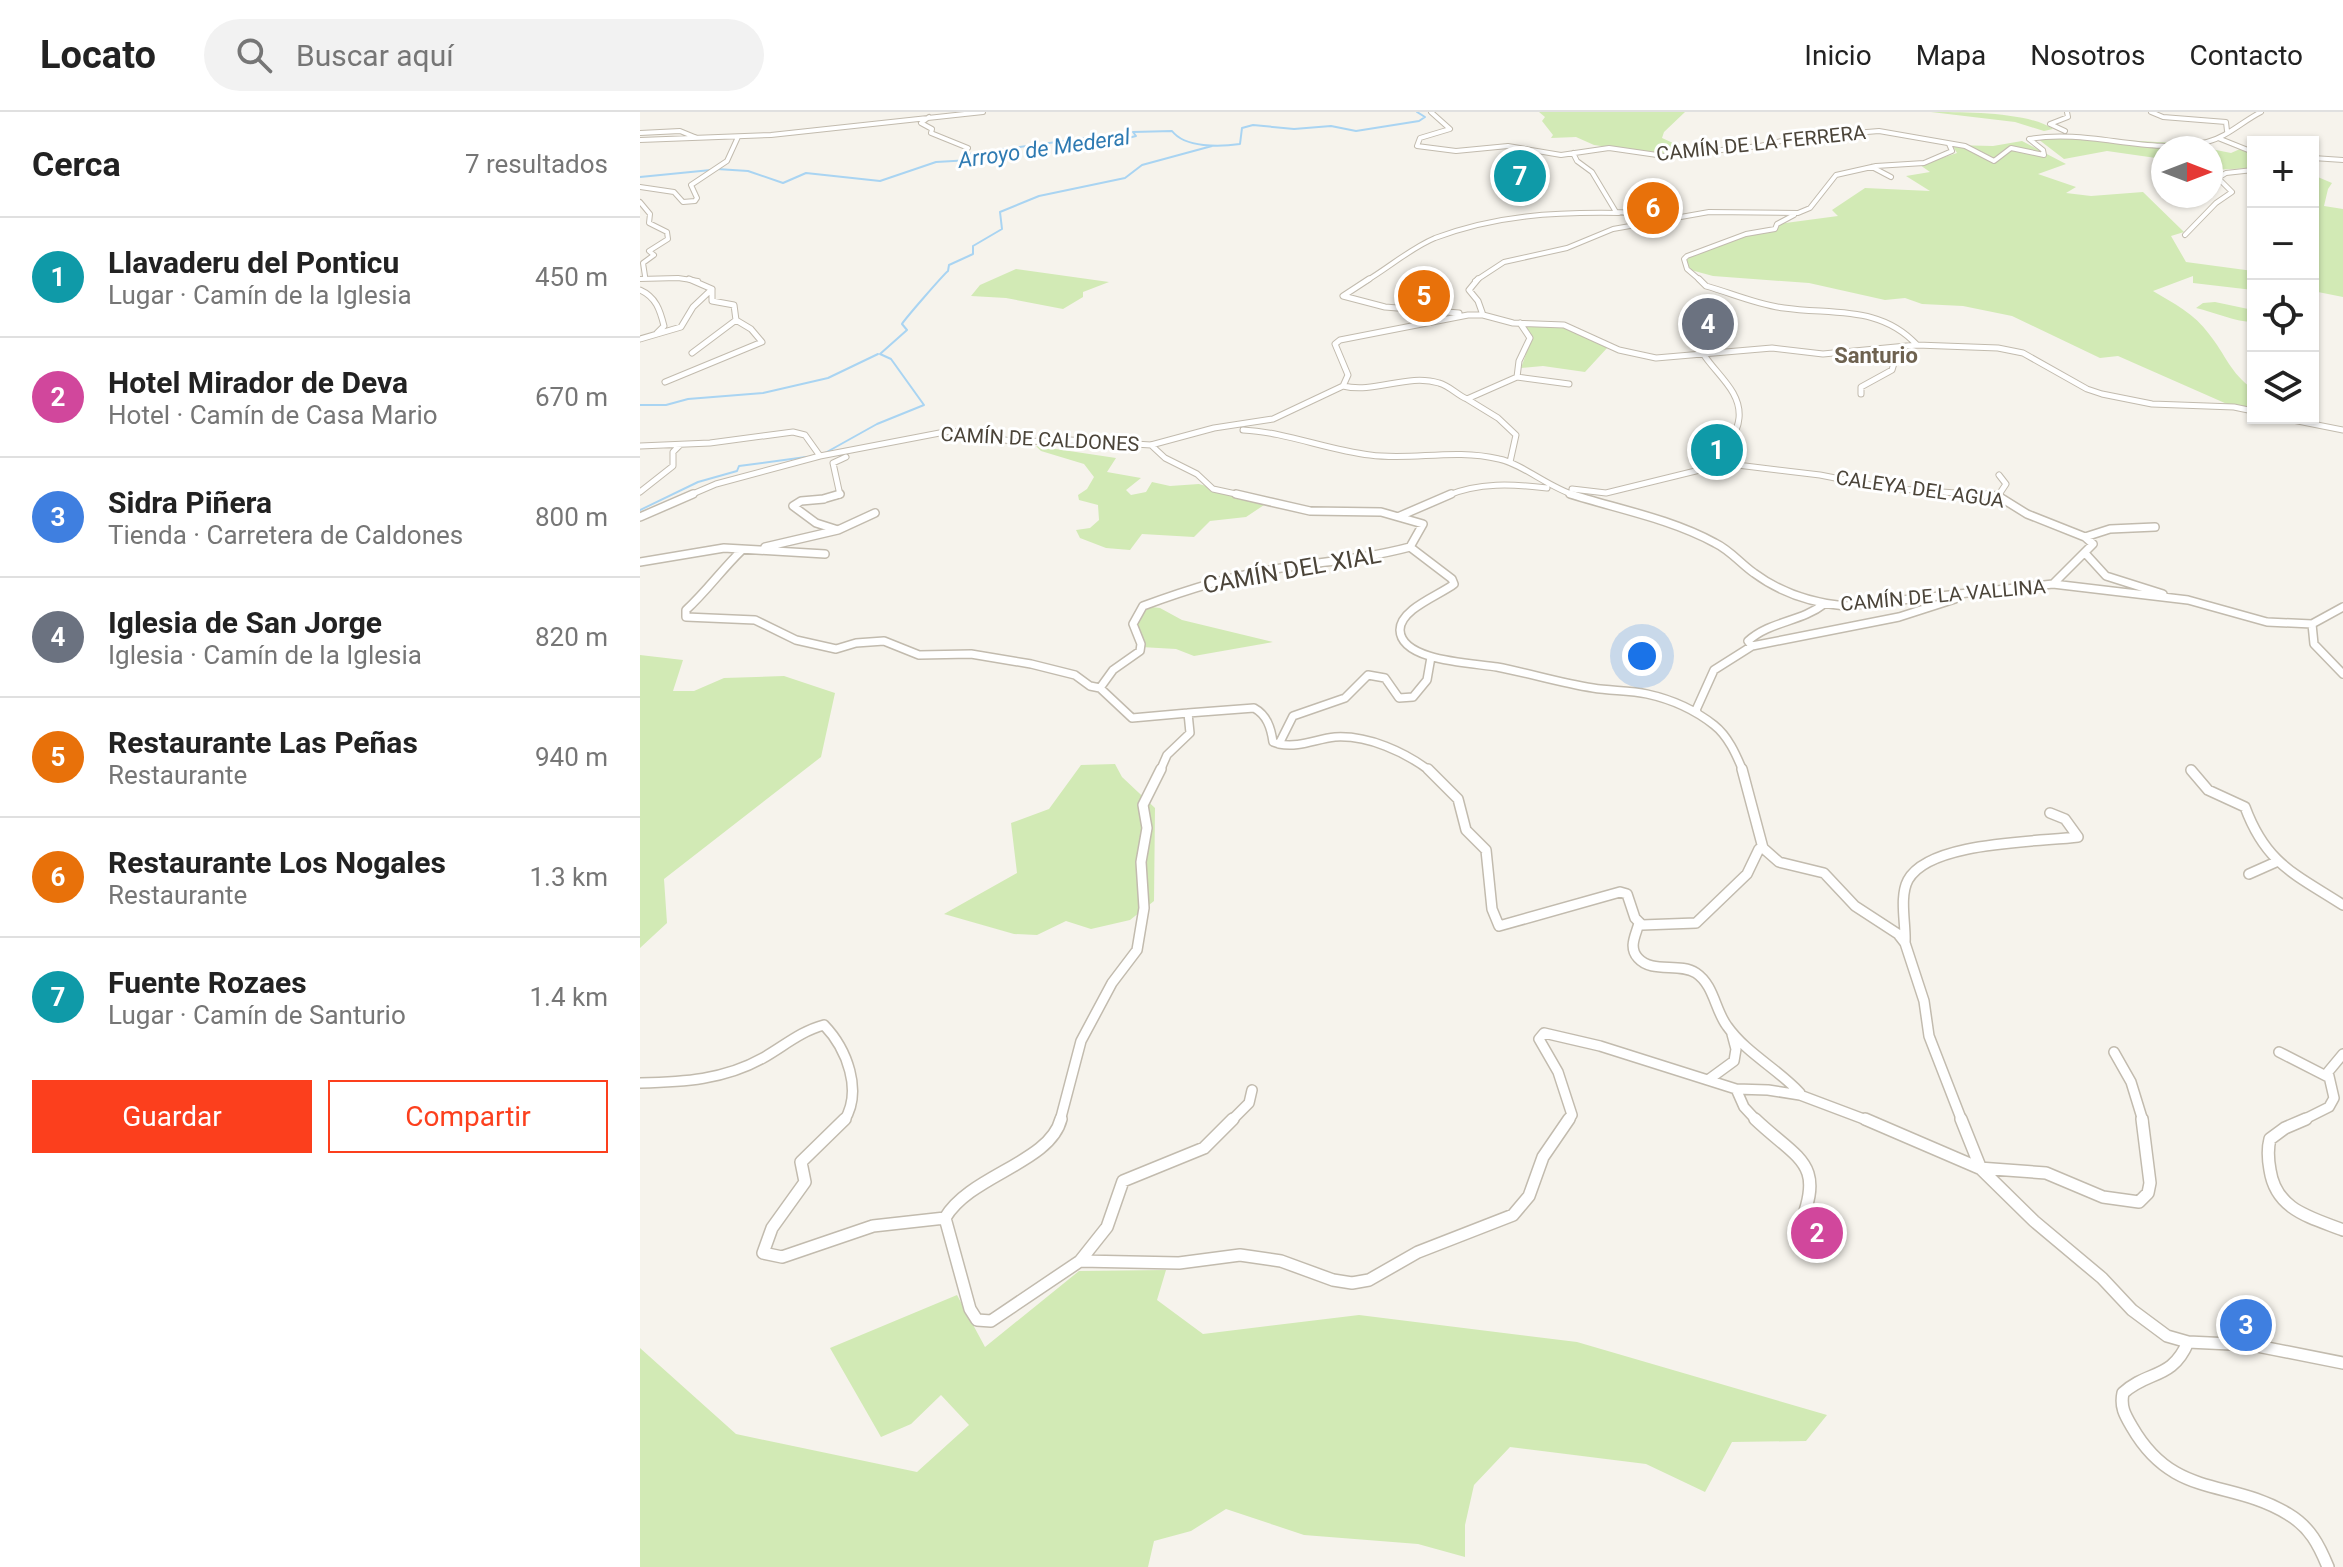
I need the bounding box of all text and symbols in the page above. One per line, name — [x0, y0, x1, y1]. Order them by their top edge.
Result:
search box — [204, 19, 764, 91]
text: Locato — [40, 33, 156, 77]
icon: search — [232, 33, 276, 77]
text: Buscar aquí — [296, 38, 454, 73]
text: Inicio — [1804, 39, 1872, 72]
text: Mapa — [1916, 39, 1986, 72]
text: Nosotros — [2030, 39, 2145, 72]
text: Contacto — [2189, 39, 2303, 72]
street label: CAMÍN DE LA FERRERA — [1655, 120, 1867, 166]
water label: Arroyo de Mederal — [956, 124, 1132, 173]
north arrow — [2151, 136, 2223, 208]
map controls — [2247, 136, 2319, 424]
button: + — [2247, 136, 2319, 208]
text: Cerca — [32, 144, 121, 184]
pin: 7 — [1494, 146, 1546, 206]
text: 7 resultados — [465, 149, 608, 179]
pin: 6 — [1627, 178, 1679, 238]
button: − — [2247, 208, 2319, 280]
text: Llavaderu del Ponticu — [108, 245, 399, 280]
text: 1 — [51, 262, 65, 292]
text: 450 m — [535, 262, 608, 292]
pin: 5 — [1398, 266, 1450, 326]
text: Lugar · Camín de la Iglesia — [108, 280, 412, 310]
button: locate — [2247, 280, 2319, 352]
pin: 4 — [1682, 294, 1734, 354]
district label: Santurio — [1834, 343, 1918, 368]
button: layers — [2247, 352, 2319, 424]
text: Hotel Mirador de Deva — [108, 365, 408, 400]
text: 2 — [51, 382, 65, 412]
text: 670 m — [535, 382, 608, 412]
text: Hotel · Camín de Casa Mario — [108, 400, 438, 430]
pin: 1 — [1691, 420, 1743, 480]
street label: CAMÍN DE CALDONES — [940, 422, 1140, 456]
street label: CALEYA DEL AGUA — [1834, 465, 2006, 513]
text: Sidra Piñera — [108, 485, 272, 520]
text: 3 — [51, 502, 65, 532]
text: 800 m — [535, 502, 608, 532]
text: Tienda · Carretera de Caldones — [108, 520, 463, 550]
street label: CAMÍN DEL XIAL — [1201, 541, 1383, 599]
street label: CAMÍN DE LA VALLINA — [1839, 574, 2047, 616]
text: Iglesia de San Jorge — [108, 605, 382, 640]
text: 4 — [51, 622, 65, 652]
text: 820 m — [535, 622, 608, 652]
your location — [1622, 636, 1662, 676]
text: Iglesia · Camín de la Iglesia — [108, 640, 422, 670]
text: Restaurante Las Peñas — [108, 725, 418, 760]
text: 5 — [51, 742, 65, 772]
text: 940 m — [535, 742, 608, 772]
text: Restaurante — [108, 760, 247, 790]
text: Restaurante Los Nogales — [108, 845, 446, 880]
text: 6 — [51, 862, 65, 892]
text: 1.3 km — [529, 862, 608, 892]
text: Restaurante — [108, 880, 247, 910]
text: Fuente Rozaes — [108, 965, 307, 1000]
text: 7 — [51, 982, 65, 1012]
text: 1.4 km — [529, 982, 608, 1012]
text: Lugar · Camín de Santurio — [108, 1000, 406, 1030]
button: Guardar — [32, 1080, 312, 1153]
button: Compartir — [328, 1080, 608, 1153]
pin: 2 — [1791, 1203, 1843, 1263]
pin: 3 — [2220, 1295, 2272, 1355]

